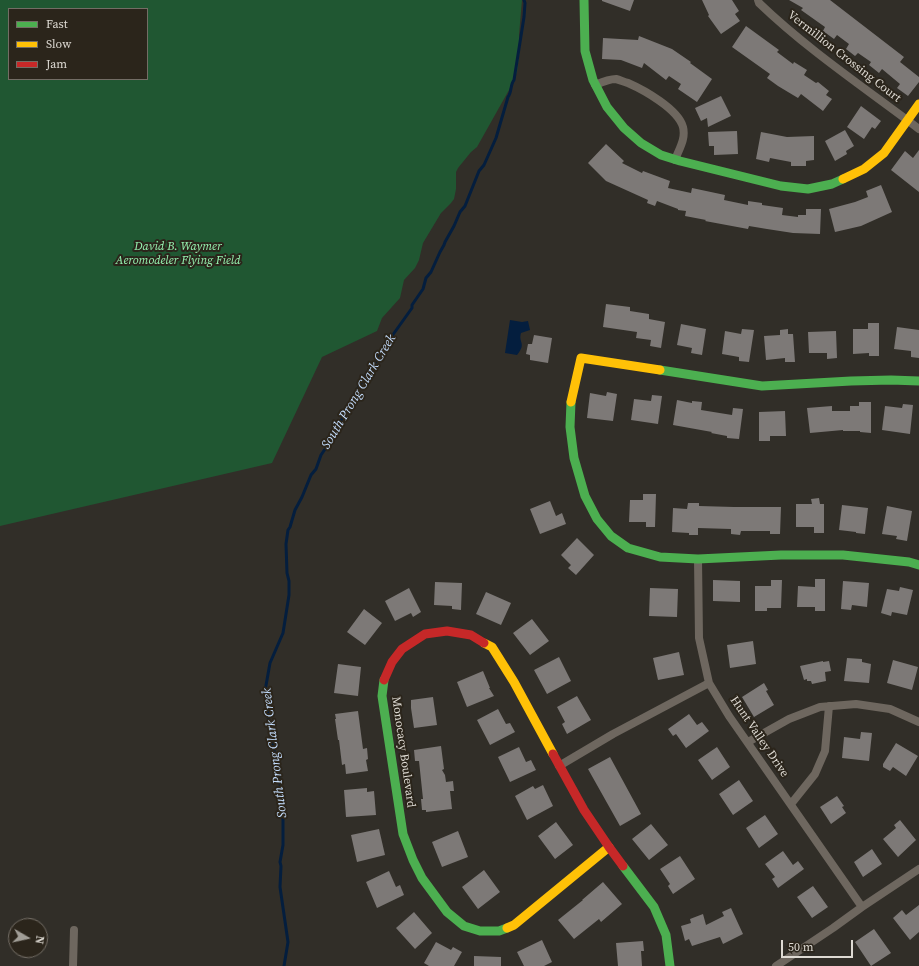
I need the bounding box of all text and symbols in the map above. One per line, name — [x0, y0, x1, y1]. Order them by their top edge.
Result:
legend — [8, 8, 148, 80]
street label: Vermillion Crossing Court — [784, 8, 904, 106]
text: Fast — [46, 16, 68, 32]
text: Slow — [46, 36, 71, 52]
text: Jam — [46, 56, 67, 72]
park label: David B. Waymer Aeromodeler Flying Field — [116, 240, 240, 268]
water label: South Prong Clark Creek — [319, 332, 399, 452]
water label: South Prong Clark Creek — [259, 687, 291, 819]
street label: Hunt Valley Drive — [727, 694, 791, 780]
street label: Monocacy Boulevard — [388, 696, 418, 808]
north arrow — [8, 918, 48, 958]
scale bar — [783, 932, 855, 958]
text: N — [31, 935, 47, 945]
text: 50 m — [788, 939, 814, 955]

